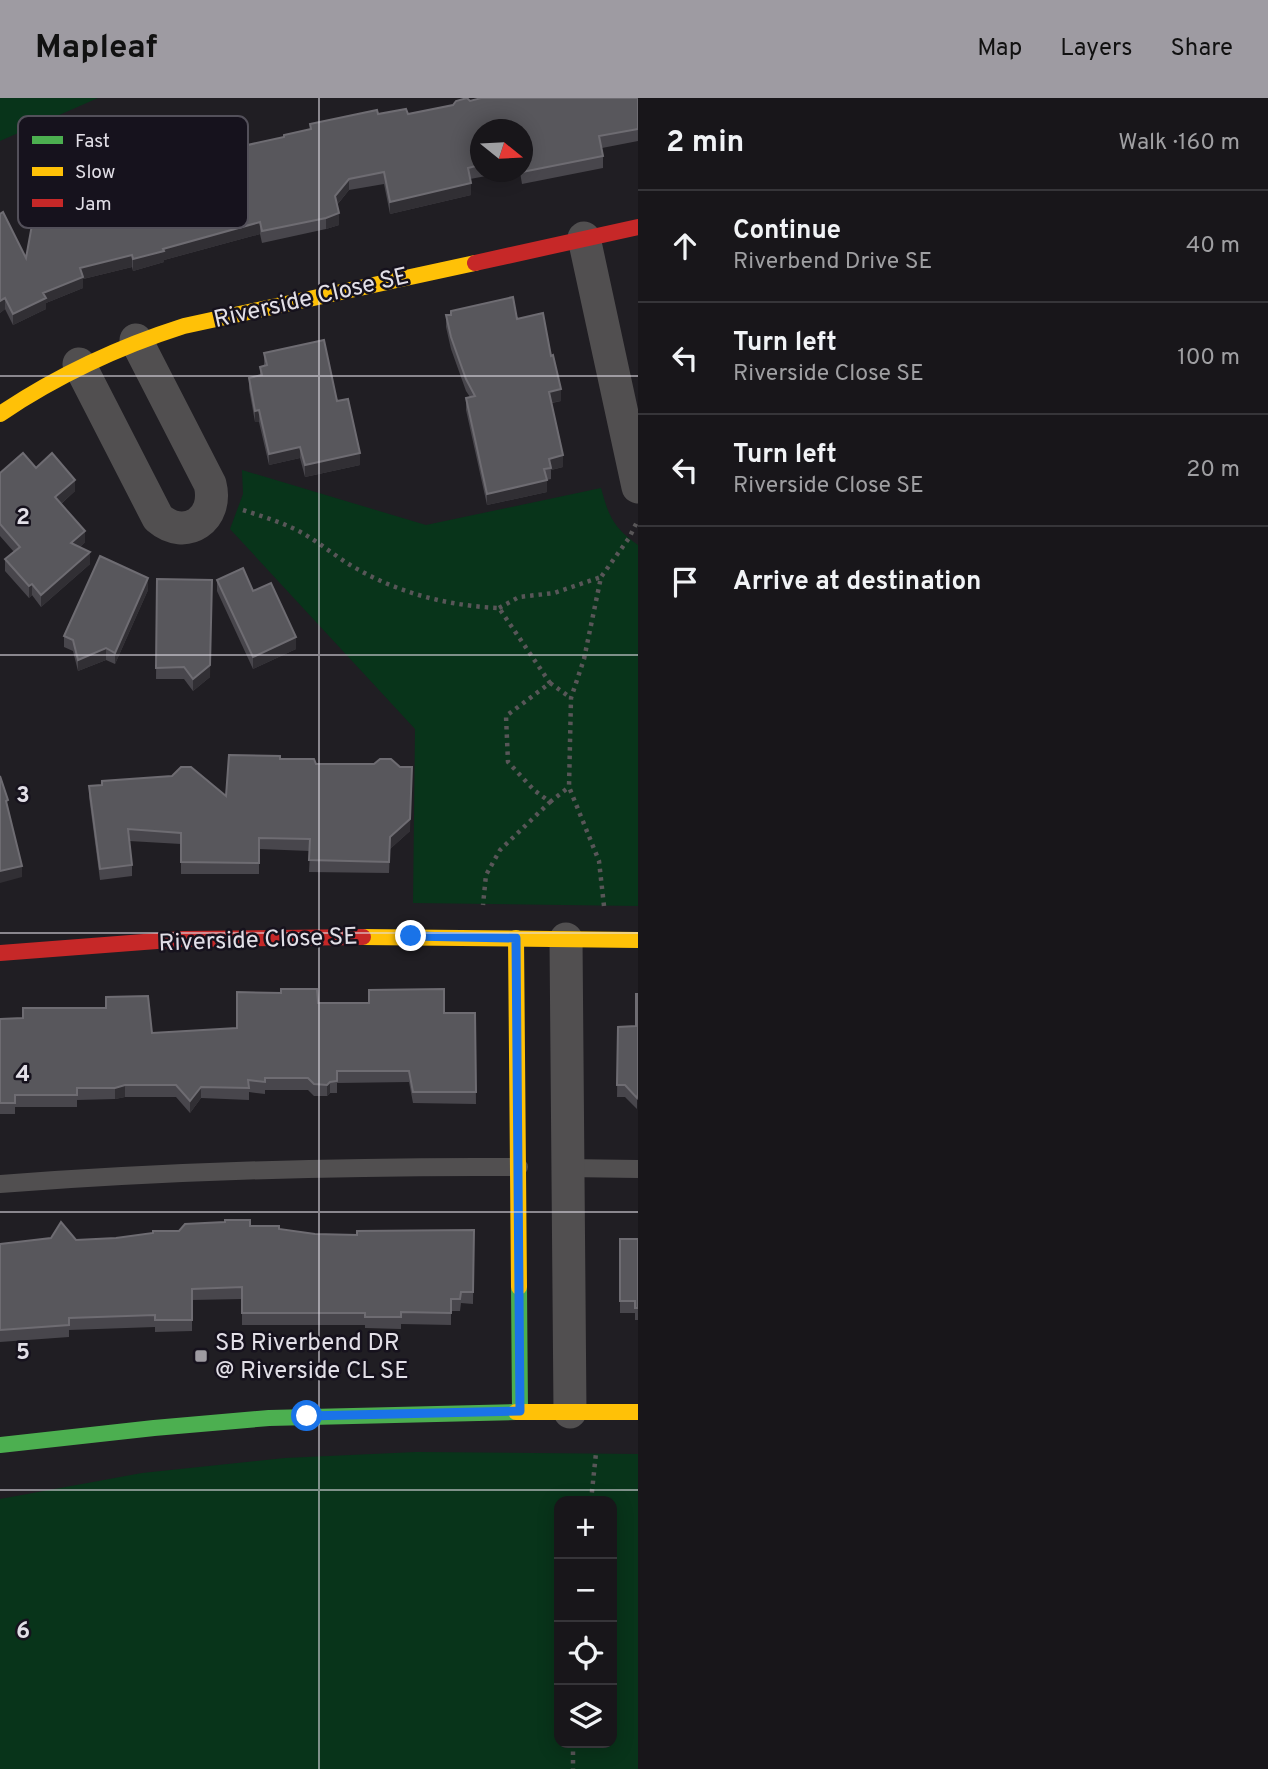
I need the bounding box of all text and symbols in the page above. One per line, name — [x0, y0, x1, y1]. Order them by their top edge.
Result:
text: Mapleaf — [35, 28, 158, 70]
text: Map — [977, 34, 1022, 64]
text: Layers — [1060, 34, 1132, 64]
text: Share — [1170, 34, 1233, 64]
legend — [18, 116, 248, 228]
north arrow — [470, 119, 533, 182]
text: 2 min — [666, 125, 744, 162]
text: Walk · 160 m — [1118, 129, 1240, 158]
text: Fast — [75, 130, 110, 154]
text: Slow — [75, 161, 115, 185]
text: Jam — [75, 193, 112, 217]
text: Continue — [733, 215, 841, 248]
icon: ahead — [666, 227, 704, 265]
text: 40 m — [1186, 232, 1240, 261]
text: Riverbend Drive SE — [733, 248, 932, 277]
street label: Riverside Close SE — [211, 262, 412, 336]
text: Turn left — [733, 327, 837, 360]
icon: left — [666, 339, 704, 377]
text: 100 m — [1177, 344, 1240, 373]
text: Riverside Close SE — [733, 360, 924, 389]
text: Turn left — [733, 439, 837, 472]
icon: left — [666, 451, 704, 489]
text: 20 m — [1186, 456, 1240, 485]
text: Riverside Close SE — [733, 472, 924, 501]
text: 2 — [16, 504, 30, 533]
icon: arrive — [666, 563, 704, 601]
text: Arrive at destination — [733, 566, 981, 599]
text: 3 — [16, 782, 30, 811]
route end — [395, 920, 426, 951]
street label: Riverside Close SE — [158, 923, 358, 959]
text: 4 — [16, 1061, 30, 1090]
place label: SB Riverbend DR @ Riverside CL SE — [215, 1329, 409, 1387]
text: 5 — [16, 1339, 30, 1368]
marker: SB Riverbend DR @ Riverside CL SE — [193, 1348, 209, 1364]
route start — [291, 1400, 322, 1431]
map controls — [554, 1496, 617, 1748]
button: + — [554, 1496, 617, 1559]
button: − — [554, 1559, 617, 1622]
text: 6 — [16, 1618, 30, 1647]
button: locate — [554, 1622, 617, 1685]
button: layers — [554, 1685, 617, 1748]

